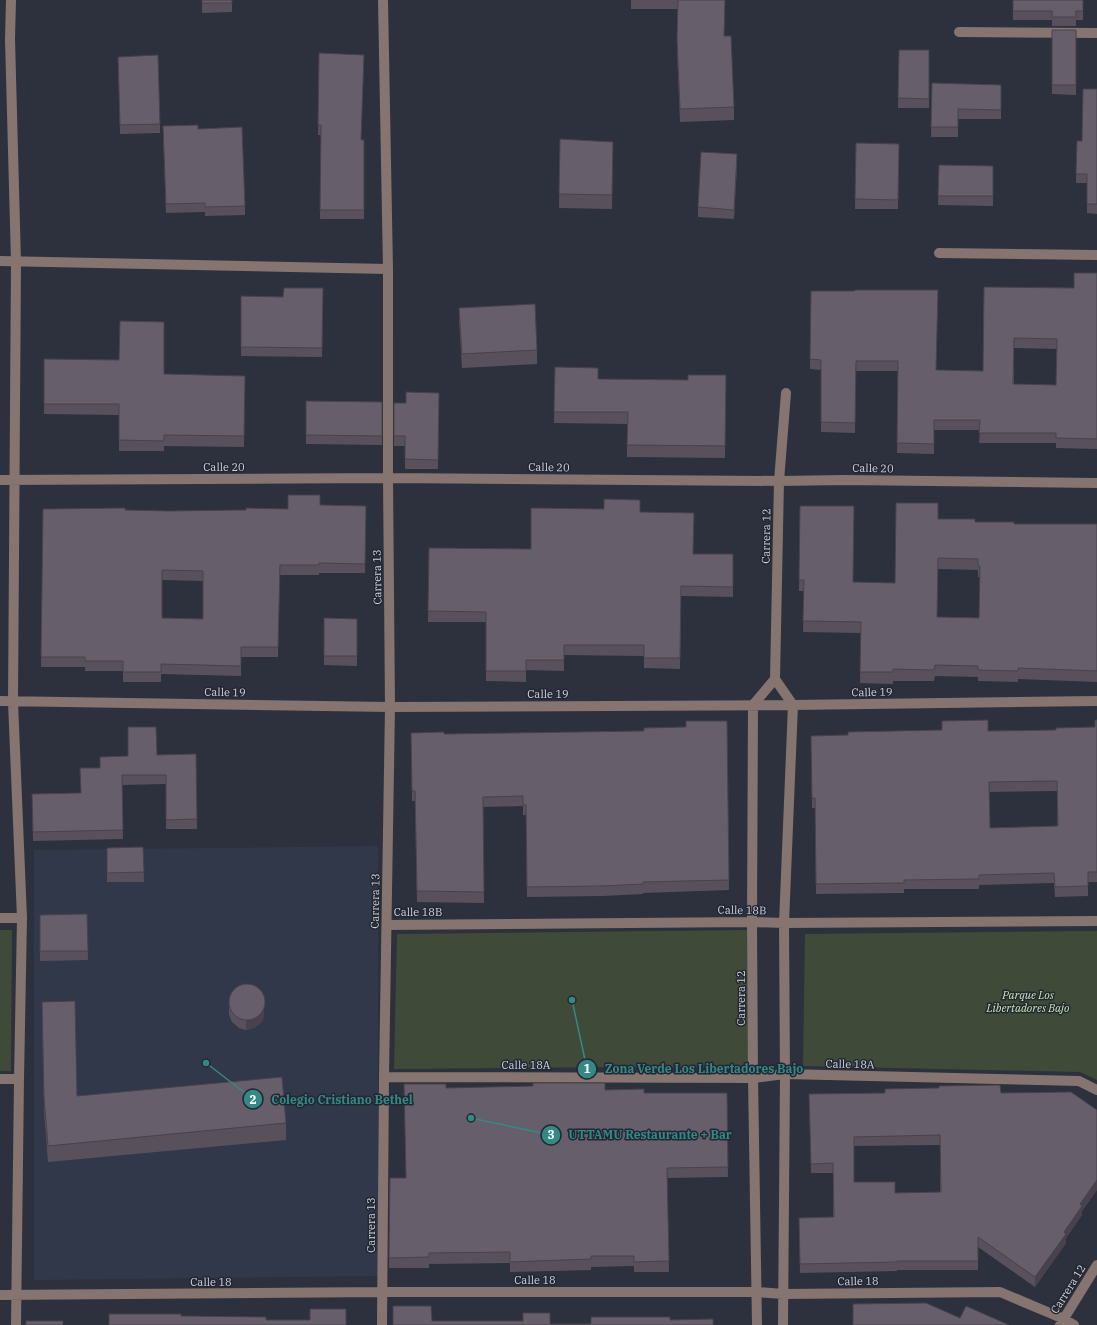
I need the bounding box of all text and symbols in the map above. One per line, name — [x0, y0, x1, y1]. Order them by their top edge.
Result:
street label: Calle 20 — [203, 460, 245, 474]
street label: Calle 20 — [528, 460, 570, 474]
street label: Calle 20 — [852, 461, 894, 475]
street label: Carrera 12 — [759, 508, 773, 564]
street label: Carrera 13 — [370, 549, 384, 605]
street label: Calle 19 — [204, 685, 246, 699]
street label: Calle 19 — [851, 685, 893, 699]
street label: Calle 19 — [527, 687, 569, 701]
street label: Carrera 13 — [368, 873, 382, 929]
street label: Calle 18B — [718, 903, 766, 917]
street label: Calle 18B — [394, 905, 442, 919]
street label: Carrera 12 — [734, 970, 748, 1026]
park label: Parque Los Libertadores Bajo — [985, 988, 1070, 1015]
callout: Zona Verde Los Libertadores Bajo — [577, 1057, 811, 1081]
street label: Calle 18A — [825, 1057, 875, 1071]
street label: Calle 18A — [502, 1058, 551, 1072]
text: 1 — [583, 1061, 591, 1076]
text: Zona Verde Los Libertadores Bajo — [605, 1061, 803, 1076]
callout: Colegio Cristiano Bethel — [243, 1087, 420, 1111]
text: 2 — [249, 1092, 257, 1107]
text: Colegio Cristiano Bethel — [271, 1092, 413, 1107]
callout: UTTAMU Restaurante + Bar — [541, 1123, 740, 1147]
text: 3 — [547, 1127, 555, 1142]
text: UTTAMU Restaurante + Bar — [568, 1127, 732, 1142]
street label: Carrera 13 — [364, 1197, 378, 1253]
street label: Carrera 12 — [1047, 1262, 1089, 1316]
street label: Calle 18 — [514, 1273, 556, 1287]
street label: Calle 18 — [837, 1274, 879, 1288]
street label: Calle 18 — [190, 1275, 232, 1289]

